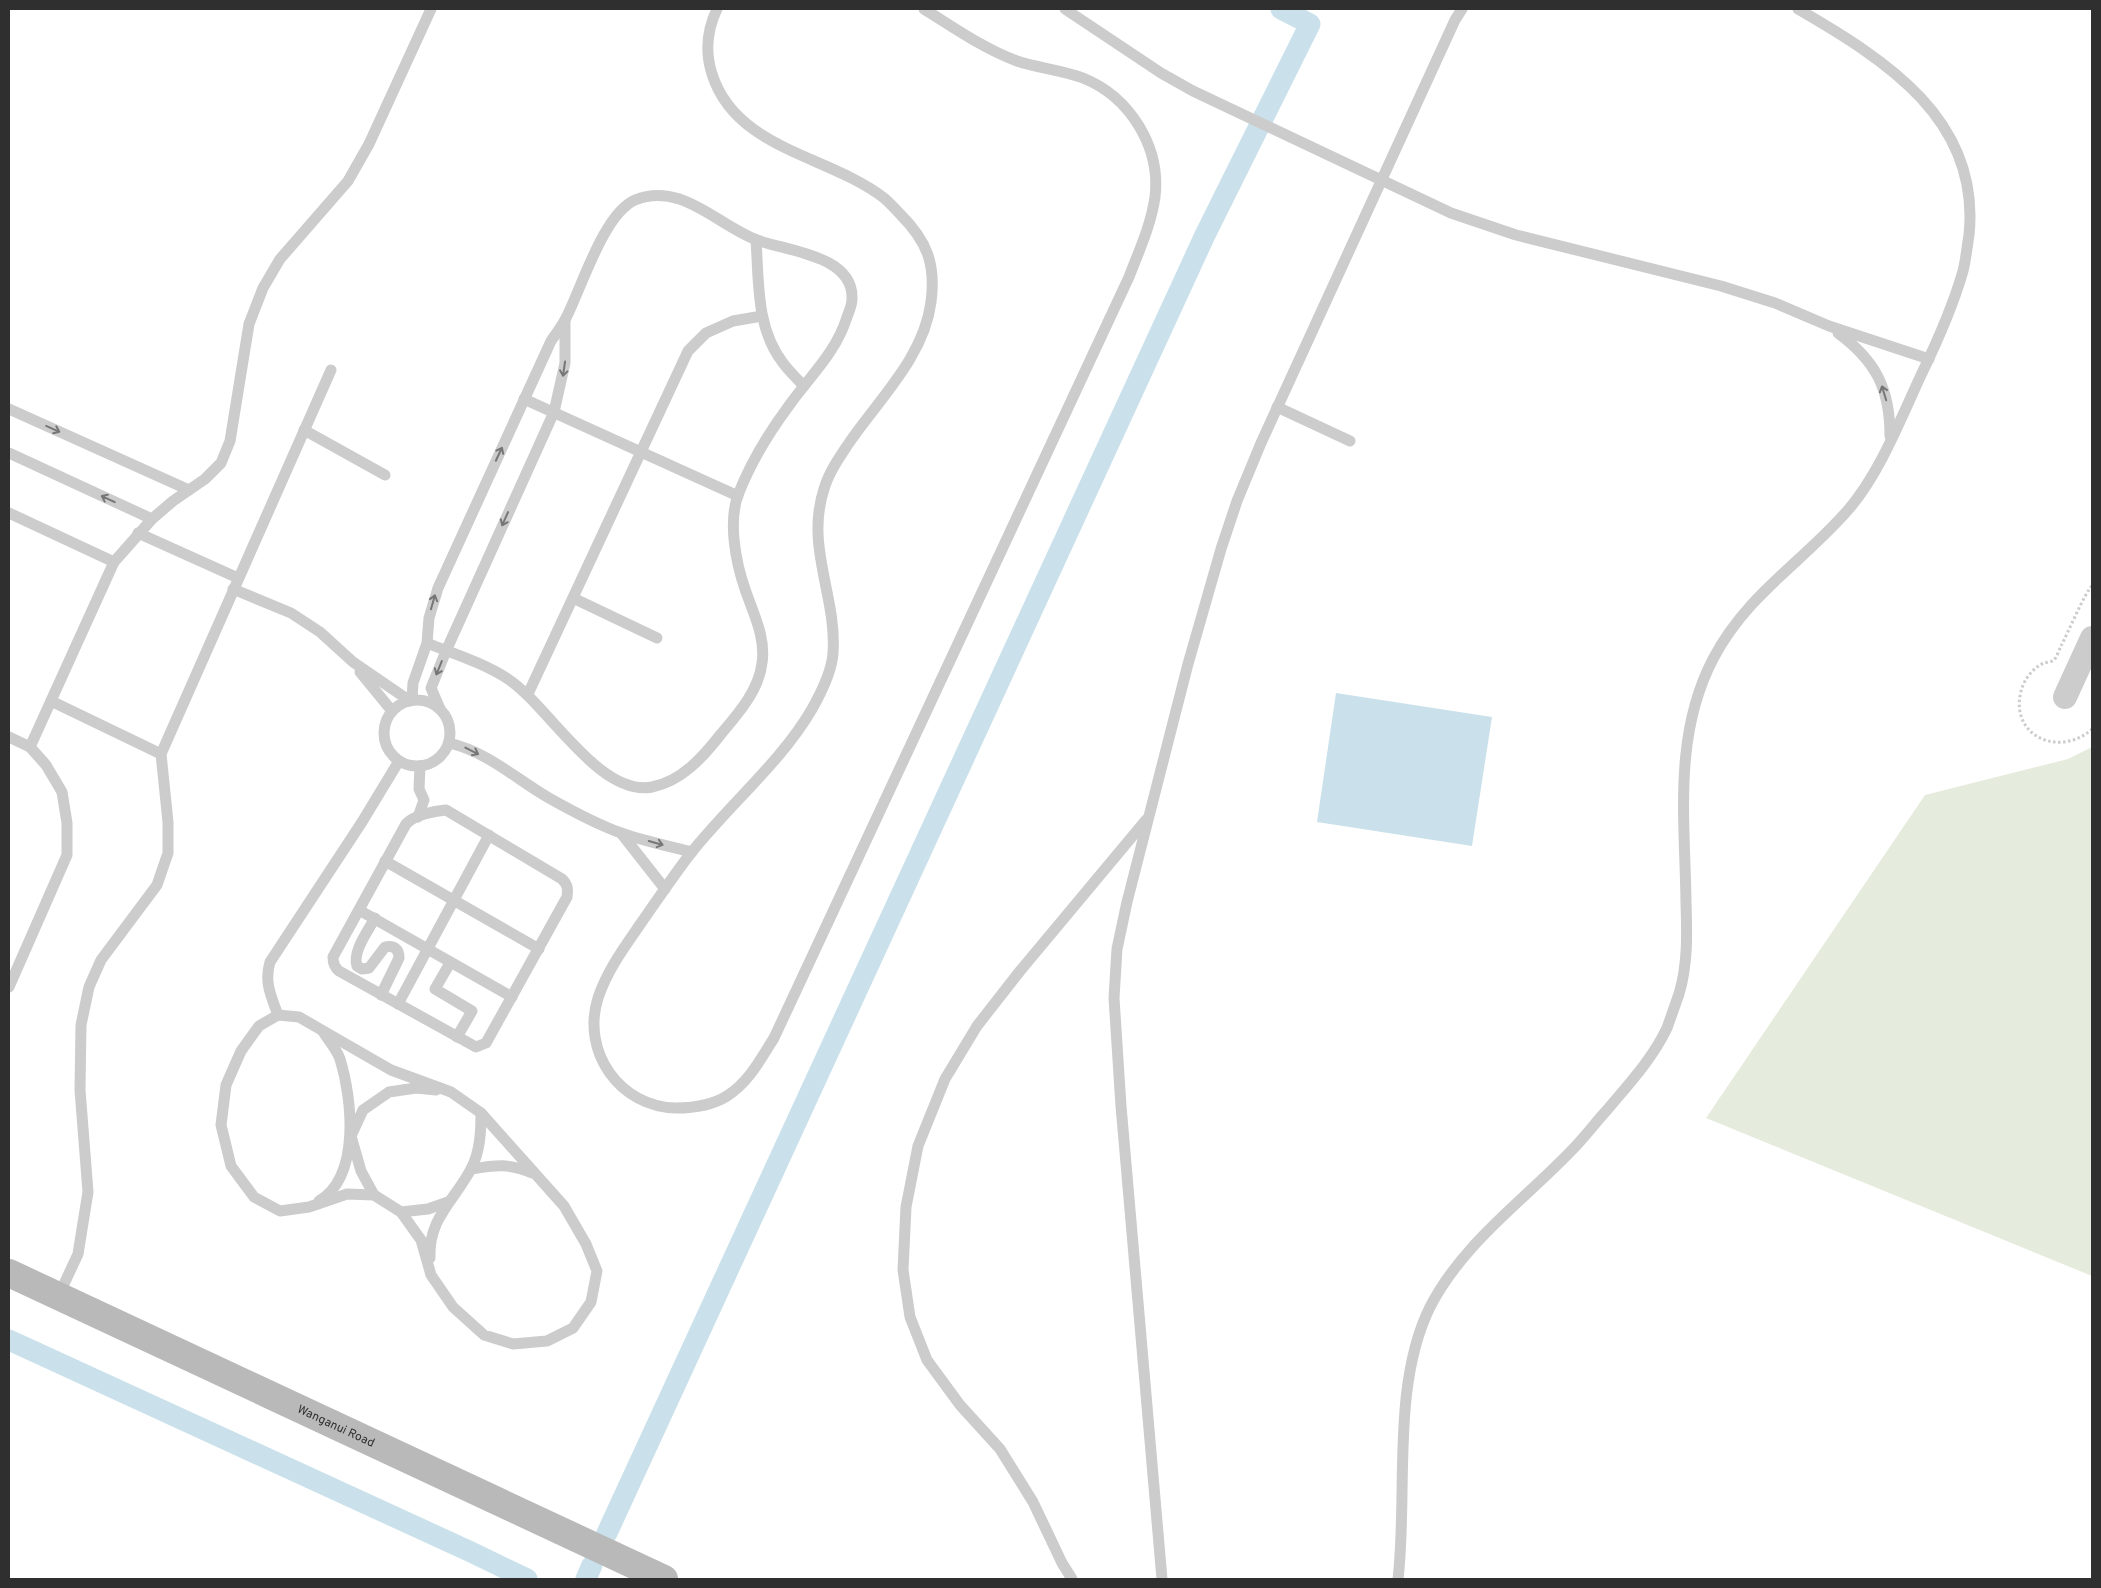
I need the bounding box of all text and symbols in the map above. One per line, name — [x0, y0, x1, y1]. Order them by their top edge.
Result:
one-way arrow — [558, 360, 568, 376]
one-way arrow — [1878, 385, 1888, 401]
one-way arrow — [45, 425, 60, 434]
one-way arrow — [495, 447, 505, 462]
one-way arrow — [101, 493, 116, 503]
one-way arrow — [500, 511, 510, 526]
one-way arrow — [429, 595, 439, 611]
one-way arrow — [434, 659, 443, 675]
one-way arrow — [464, 747, 479, 756]
one-way arrow — [648, 838, 664, 848]
street label: Wanganui Road — [294, 1402, 377, 1452]

